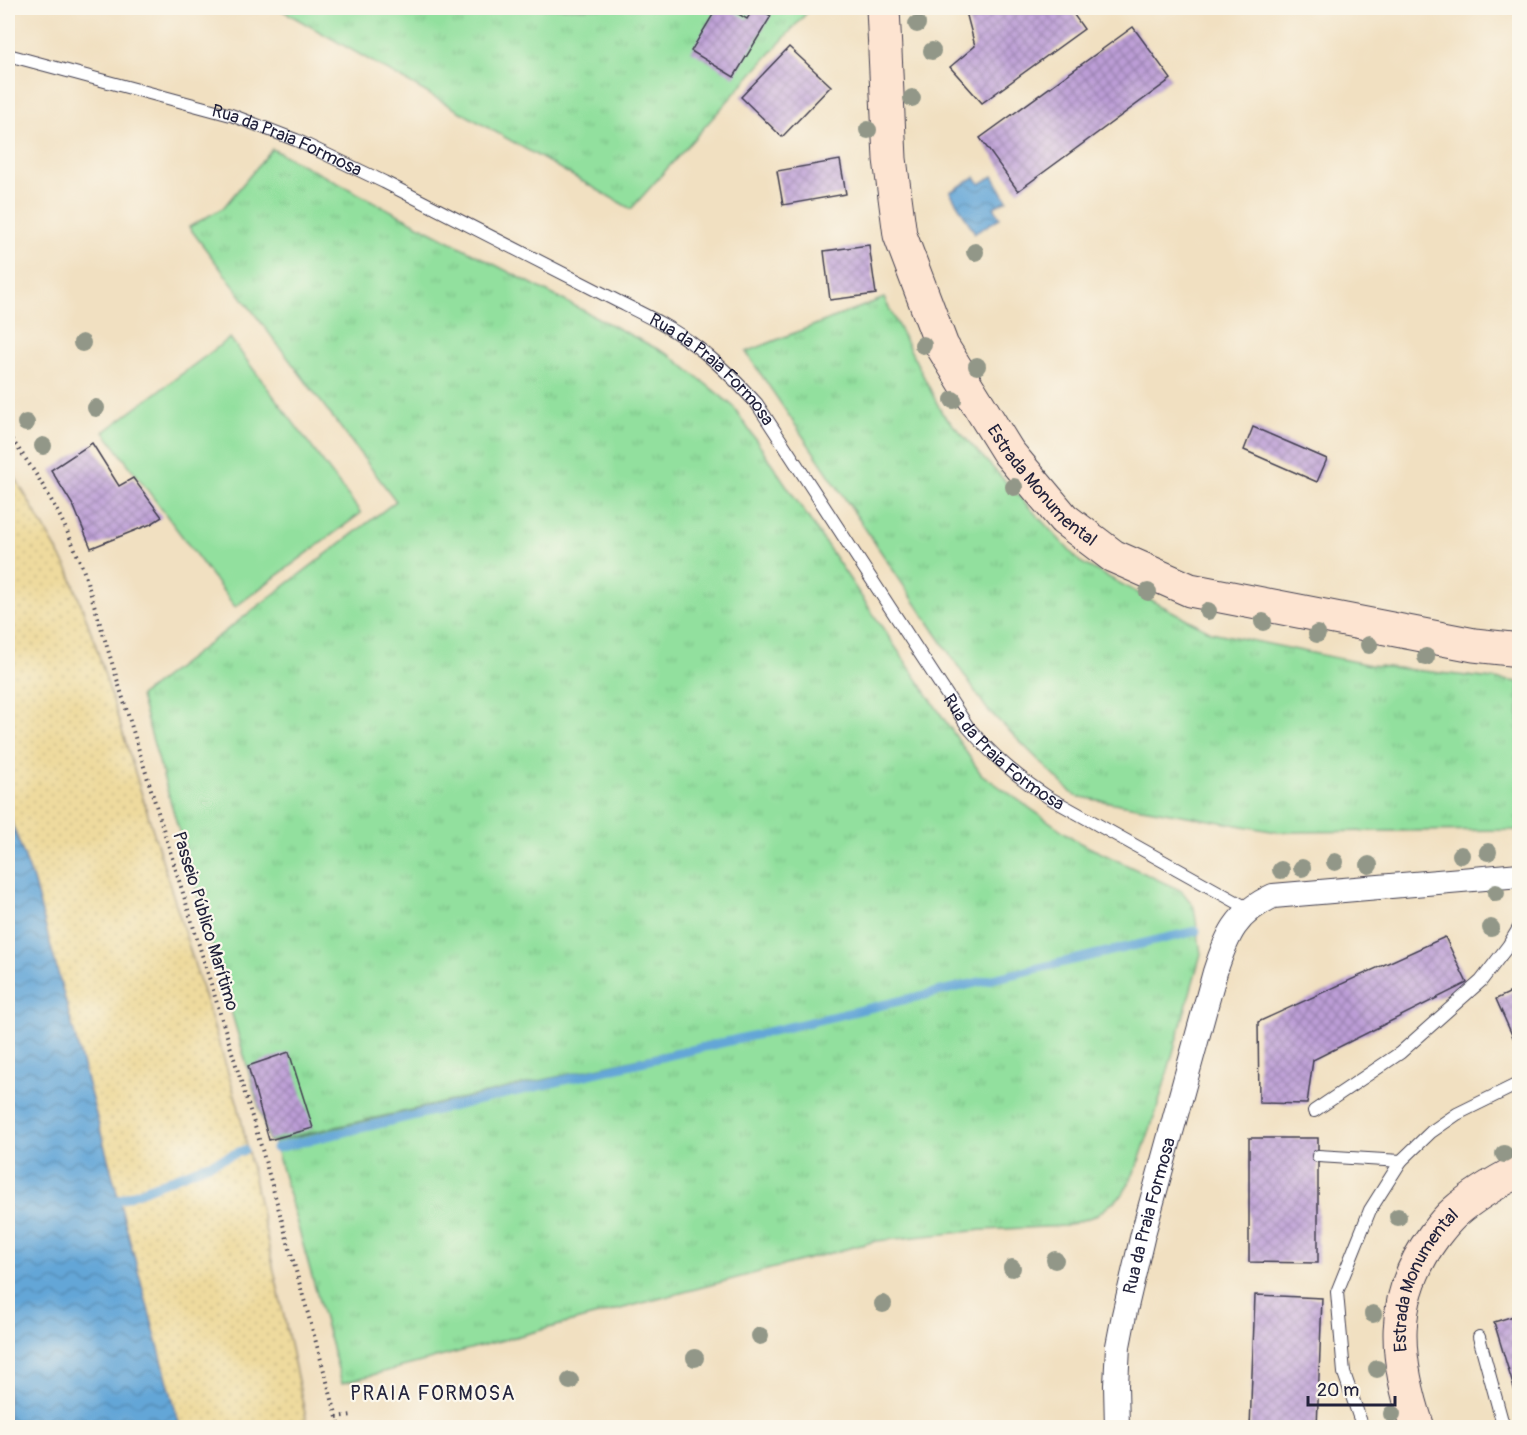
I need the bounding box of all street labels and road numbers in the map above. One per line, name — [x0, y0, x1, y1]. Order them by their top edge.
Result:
street label: Rua da Praia Formosa — [209, 99, 366, 182]
street label: Rua da Praia Formosa — [645, 308, 779, 430]
street label: Estrada Monumental — [982, 420, 1101, 552]
street label: Rua da Praia Formosa — [938, 690, 1068, 816]
street label: Passeio Público Marítimo — [167, 829, 244, 1014]
street label: Rua da Praia Formosa — [1118, 1135, 1181, 1296]
street label: Estrada Monumental — [1389, 1203, 1463, 1353]

